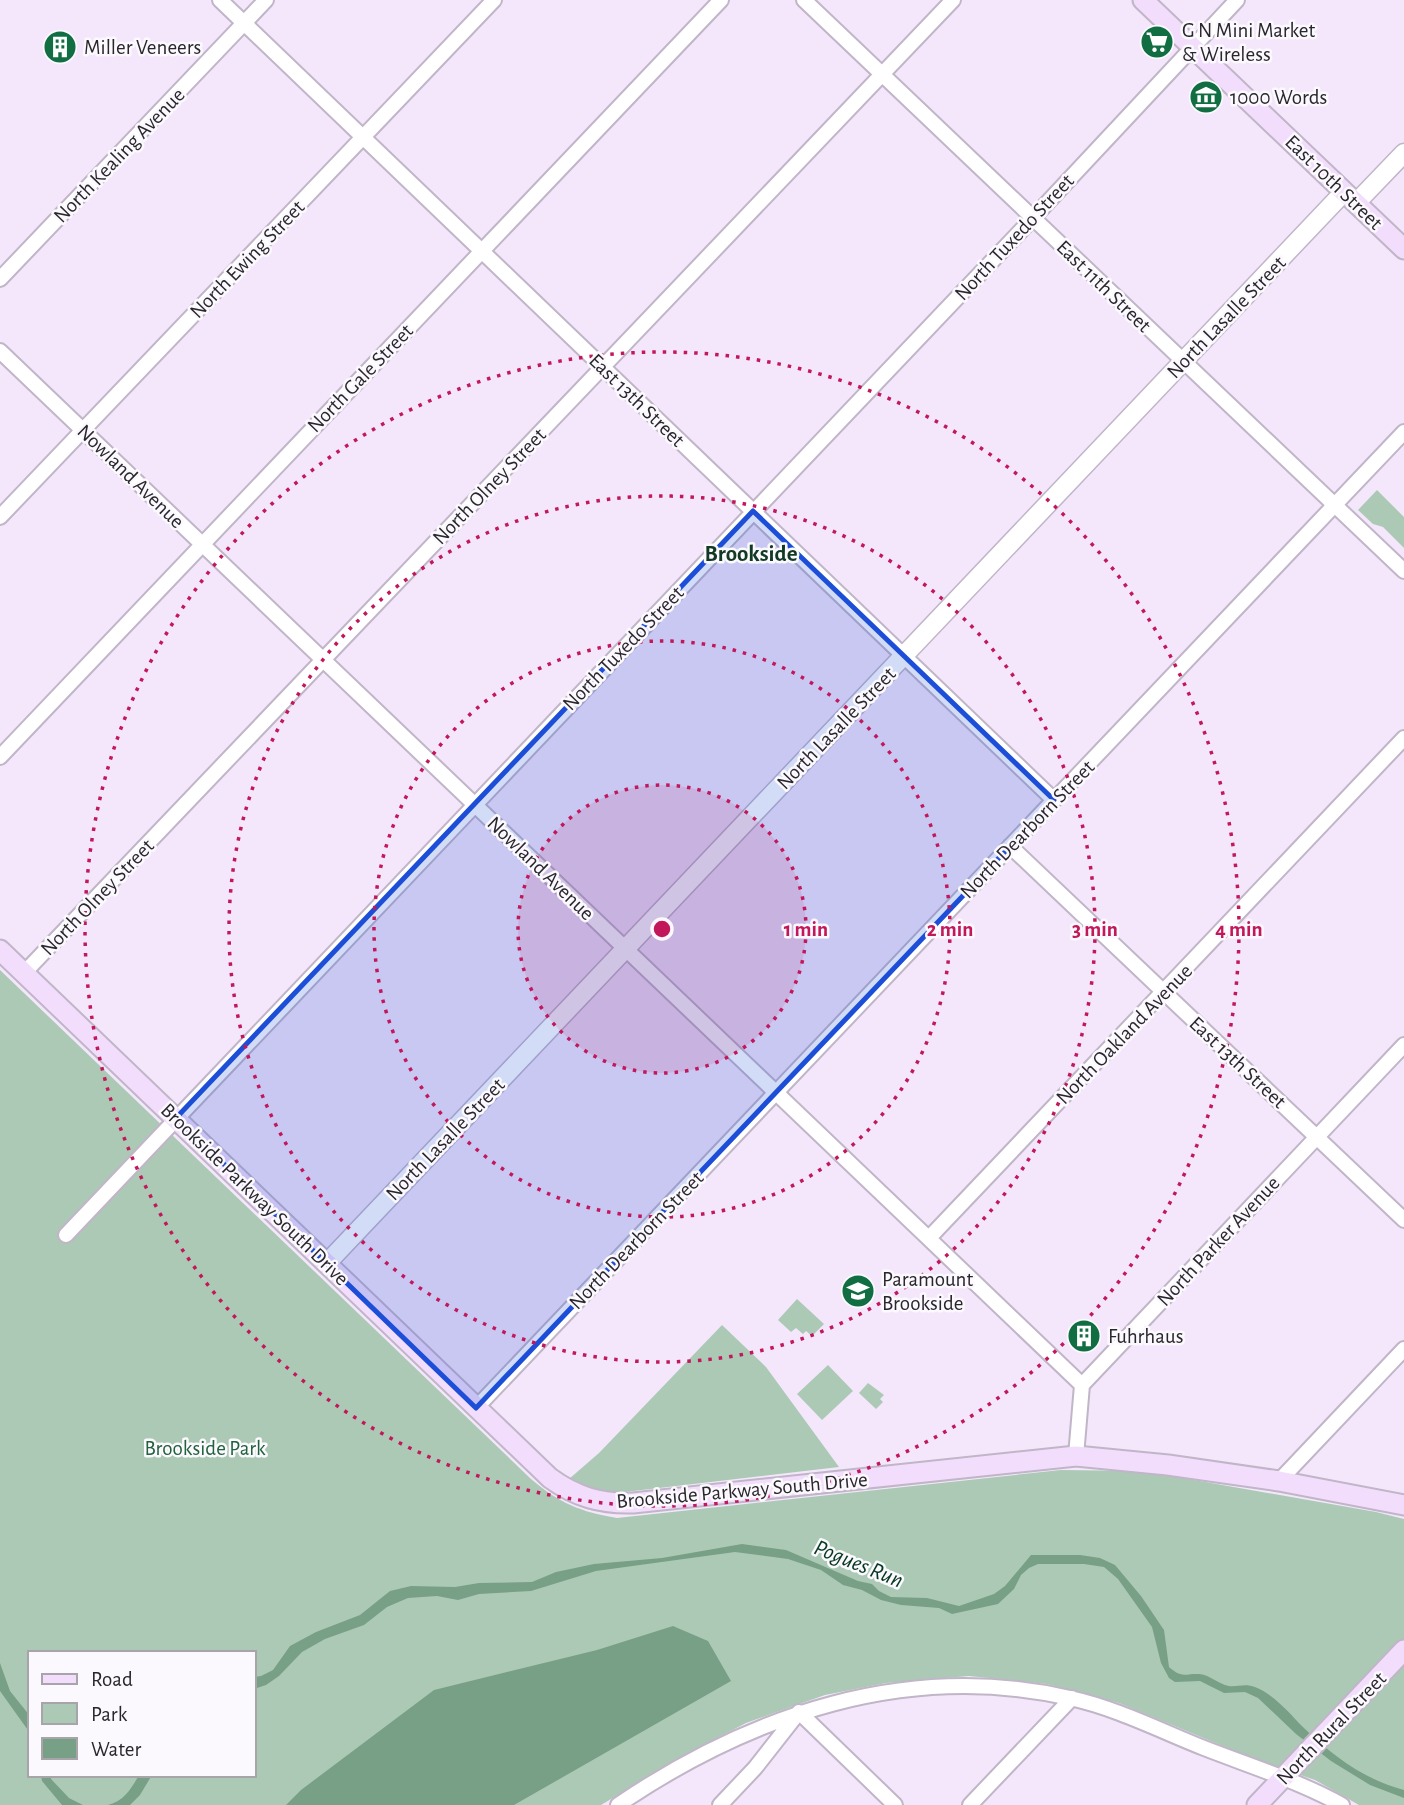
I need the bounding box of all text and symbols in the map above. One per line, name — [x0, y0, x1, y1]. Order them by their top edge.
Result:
place label: G N Mini Market & Wireless — [1182, 20, 1315, 65]
supermarket icon: G N Mini Market & Wireless — [1138, 23, 1176, 61]
building icon: Miller Veneers — [41, 28, 79, 66]
place label: Miller Veneers — [84, 37, 201, 58]
museum icon: 1000 Words — [1187, 78, 1225, 116]
street label: North Kealing Avenue — [50, 84, 189, 227]
place label: 1000 Words — [1230, 87, 1327, 108]
street label: East 10th Street — [1281, 131, 1387, 234]
street label: North Tuxedo Street — [951, 170, 1078, 304]
street label: North Ewing Street — [186, 196, 309, 322]
street label: East 11th Street — [1052, 236, 1155, 337]
street label: North Lasalle Street — [1163, 252, 1290, 382]
street label: North Gale Street — [304, 320, 417, 437]
street label: East 13th Street — [585, 350, 689, 451]
street label: Nowland Avenue — [73, 420, 188, 532]
street label: North Olney Street — [429, 424, 550, 549]
district label: Brookside — [704, 543, 798, 566]
street label: North Tuxedo Street — [559, 582, 688, 715]
street label: North Lasalle Street — [773, 663, 900, 793]
street label: North Dearborn Street — [956, 756, 1099, 902]
street label: Nowland Avenue — [483, 812, 598, 924]
street label: North Olney Street — [37, 835, 158, 960]
centre of rings — [650, 917, 674, 941]
text: 1 min — [784, 919, 828, 940]
text: 2 min — [927, 919, 973, 940]
text: 3 min — [1072, 919, 1118, 940]
text: 4 min — [1215, 919, 1263, 940]
street label: North Oakland Avenue — [1052, 960, 1196, 1108]
street label: East 13th Street — [1185, 1012, 1290, 1112]
street label: North Lasalle Street — [382, 1074, 509, 1204]
street label: Brookside Parkway South Drive — [157, 1099, 353, 1289]
street label: North Dearborn Street — [565, 1167, 708, 1313]
street label: North Parker Avenue — [1153, 1172, 1284, 1310]
place label: Paramount Brookside — [882, 1269, 973, 1314]
school or university icon: Paramount Brookside — [839, 1272, 877, 1310]
building icon: Fuhrhaus — [1065, 1317, 1103, 1355]
place label: Fuhrhaus — [1108, 1326, 1183, 1347]
park label: Brookside Park — [144, 1438, 266, 1459]
street label: Brookside Parkway South Drive — [616, 1469, 869, 1512]
water label: Pogues Run — [811, 1536, 906, 1593]
legend — [28, 1651, 256, 1777]
street label: North Rural Street — [1272, 1668, 1391, 1789]
text: Road — [91, 1669, 133, 1690]
text: Park — [91, 1704, 128, 1725]
text: Water — [91, 1739, 141, 1760]

